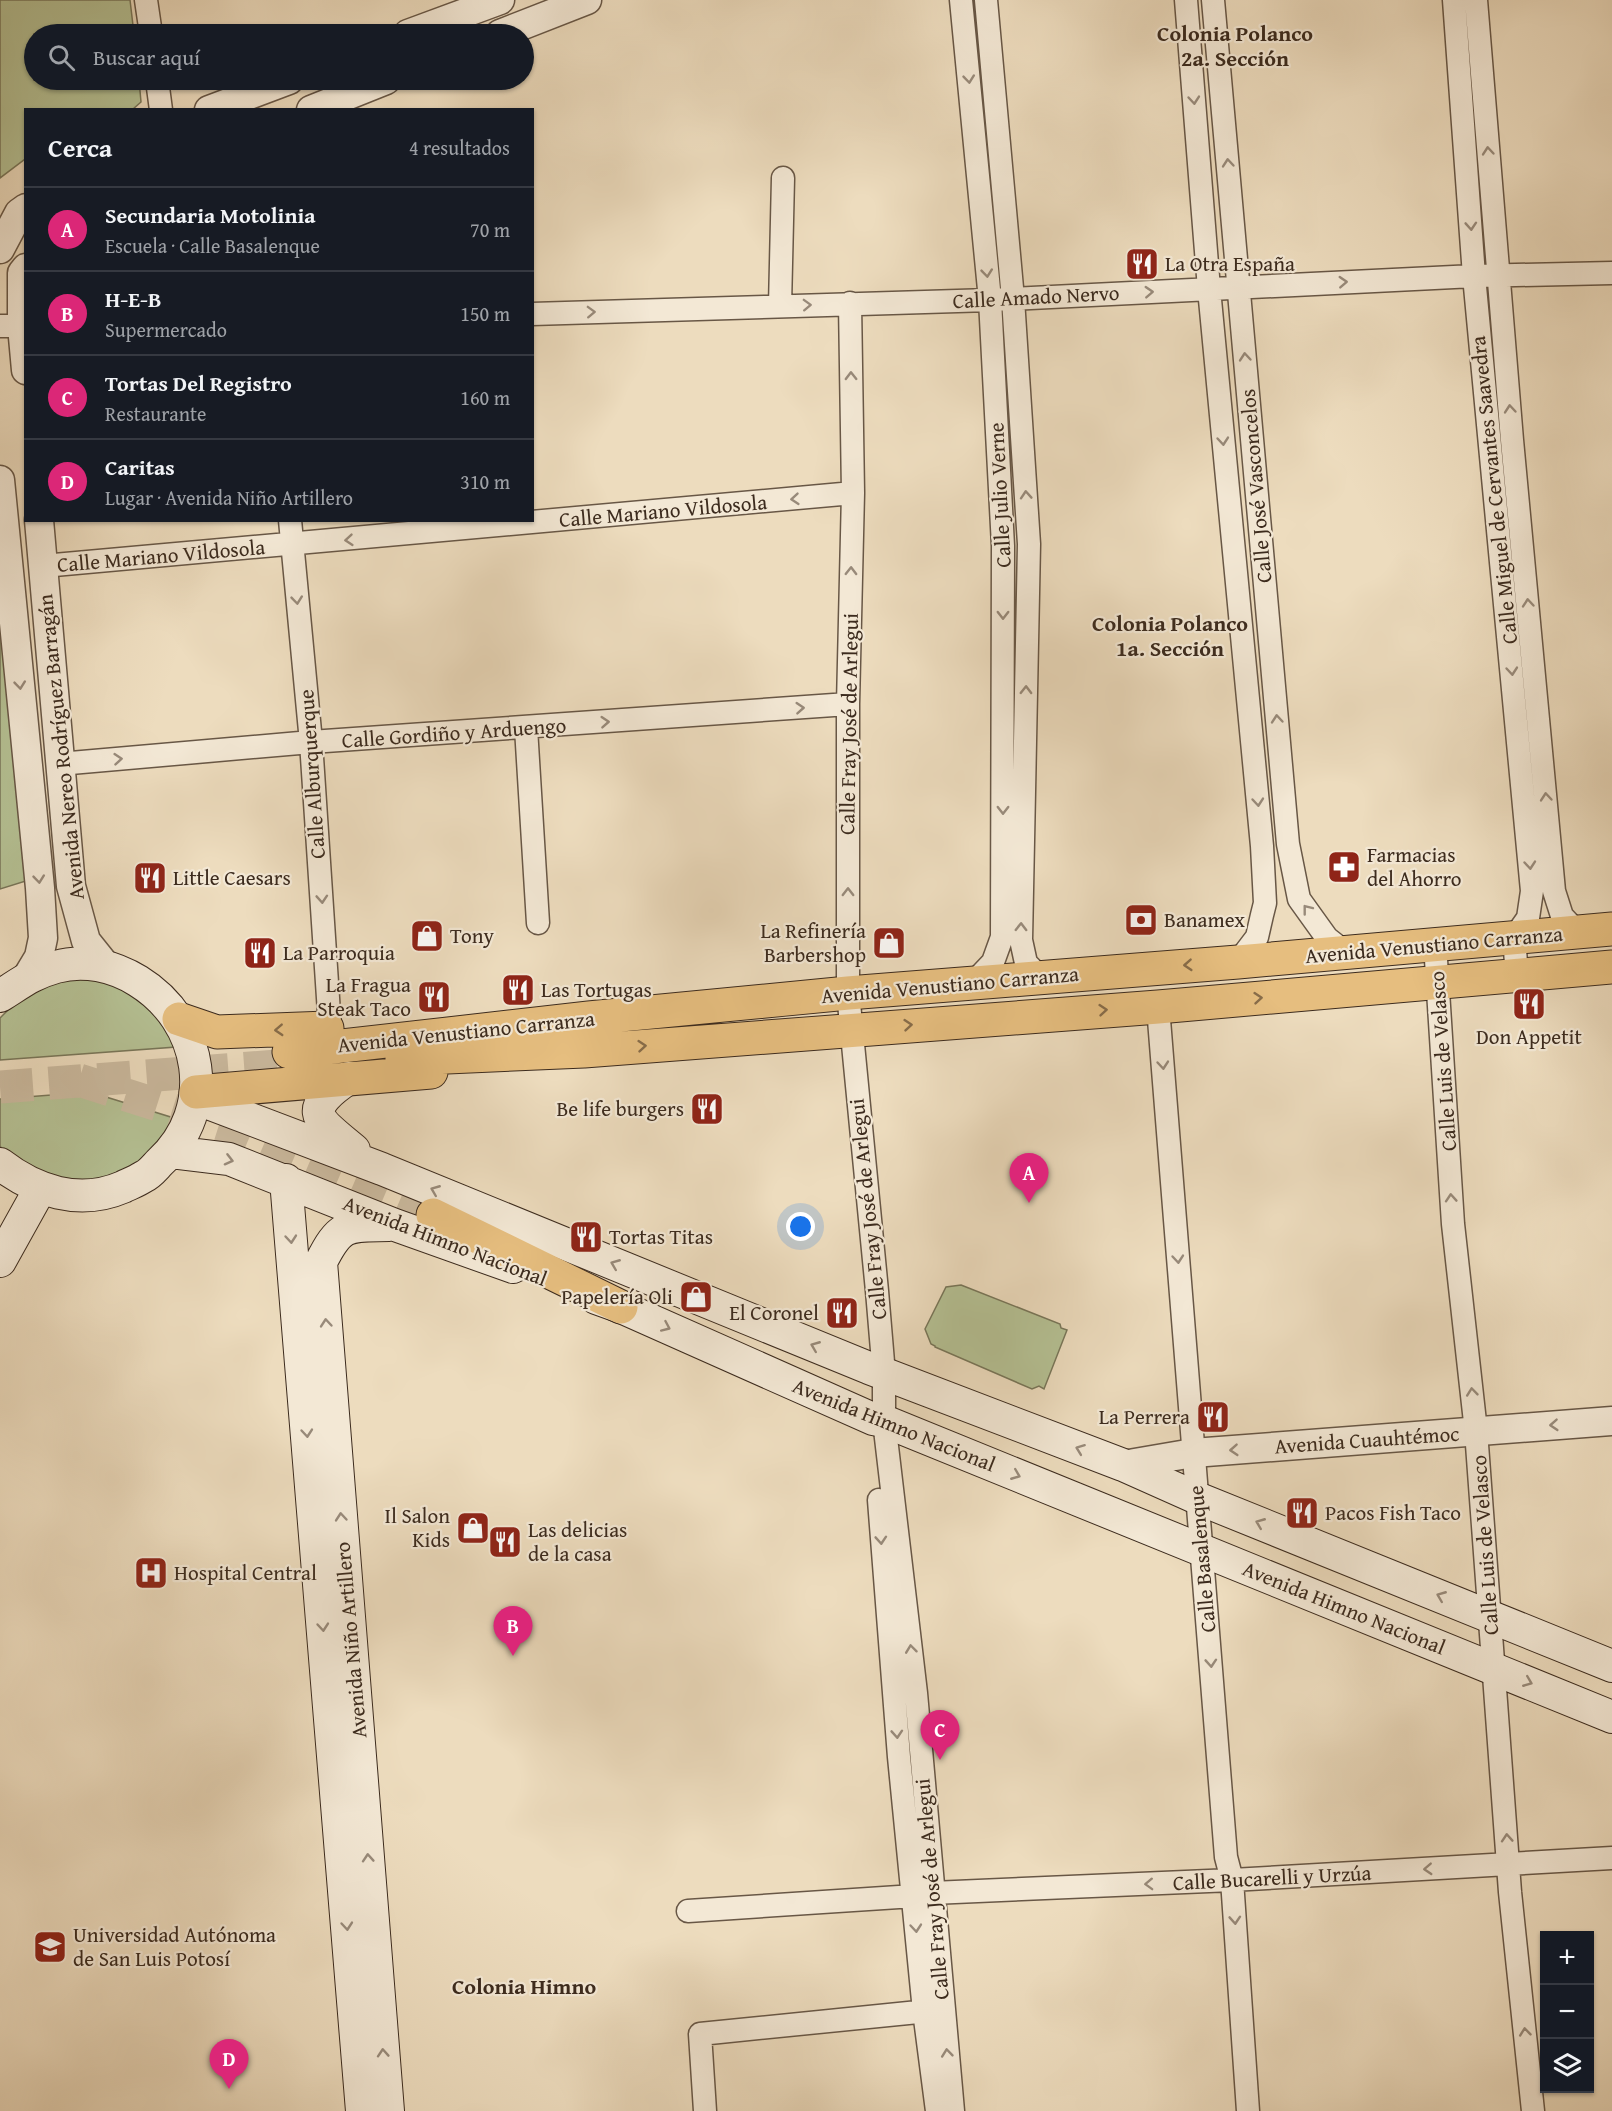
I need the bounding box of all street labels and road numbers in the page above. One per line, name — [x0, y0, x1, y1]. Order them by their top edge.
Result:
street label: Calle Amado Nervo — [952, 277, 1120, 316]
street label: Calle Miguel de Cervantes Saavedra — [1462, 334, 1525, 646]
street label: Calle José Vasconcelos — [1232, 388, 1279, 584]
street label: Calle Julio Verne — [980, 421, 1019, 568]
street label: Calle Mariano Vildosola — [558, 486, 768, 535]
street label: Calle Mariano Vildosola — [56, 531, 266, 580]
street label: Avenida Nereo Rodríguez Barragán — [29, 592, 92, 901]
street label: Calle Fray José de Arlegui — [831, 613, 866, 835]
street label: Calle Alburquerque — [290, 688, 333, 860]
street label: Calle Gordiño y Arduengo — [341, 709, 567, 756]
street label: Avenida Venustiano Carranza — [1304, 918, 1564, 971]
street label: Avenida Venustiano Carranza — [820, 958, 1080, 1011]
street label: Calle Luis de Velasco — [1421, 970, 1464, 1152]
street label: Avenida Venustiano Carranza — [336, 1003, 596, 1060]
street label: Calle Fray José de Arlegui — [840, 1097, 895, 1321]
street label: Avenida Himno Nacional — [339, 1187, 552, 1294]
street label: Avenida Himno Nacional — [788, 1370, 1000, 1479]
street label: Avenida Cuauhtémoc — [1273, 1418, 1460, 1461]
street label: Calle Luis de Velasco — [1463, 1454, 1506, 1636]
street label: Calle Basalenque — [1180, 1484, 1223, 1634]
street label: Avenida Niño Artillero — [326, 1541, 375, 1740]
street label: Avenida Himno Nacional — [1238, 1553, 1450, 1662]
street label: Calle Fray José de Arlegui — [906, 1777, 957, 2001]
street label: Calle Bucarelli y Urzúa — [1172, 1857, 1372, 1898]

